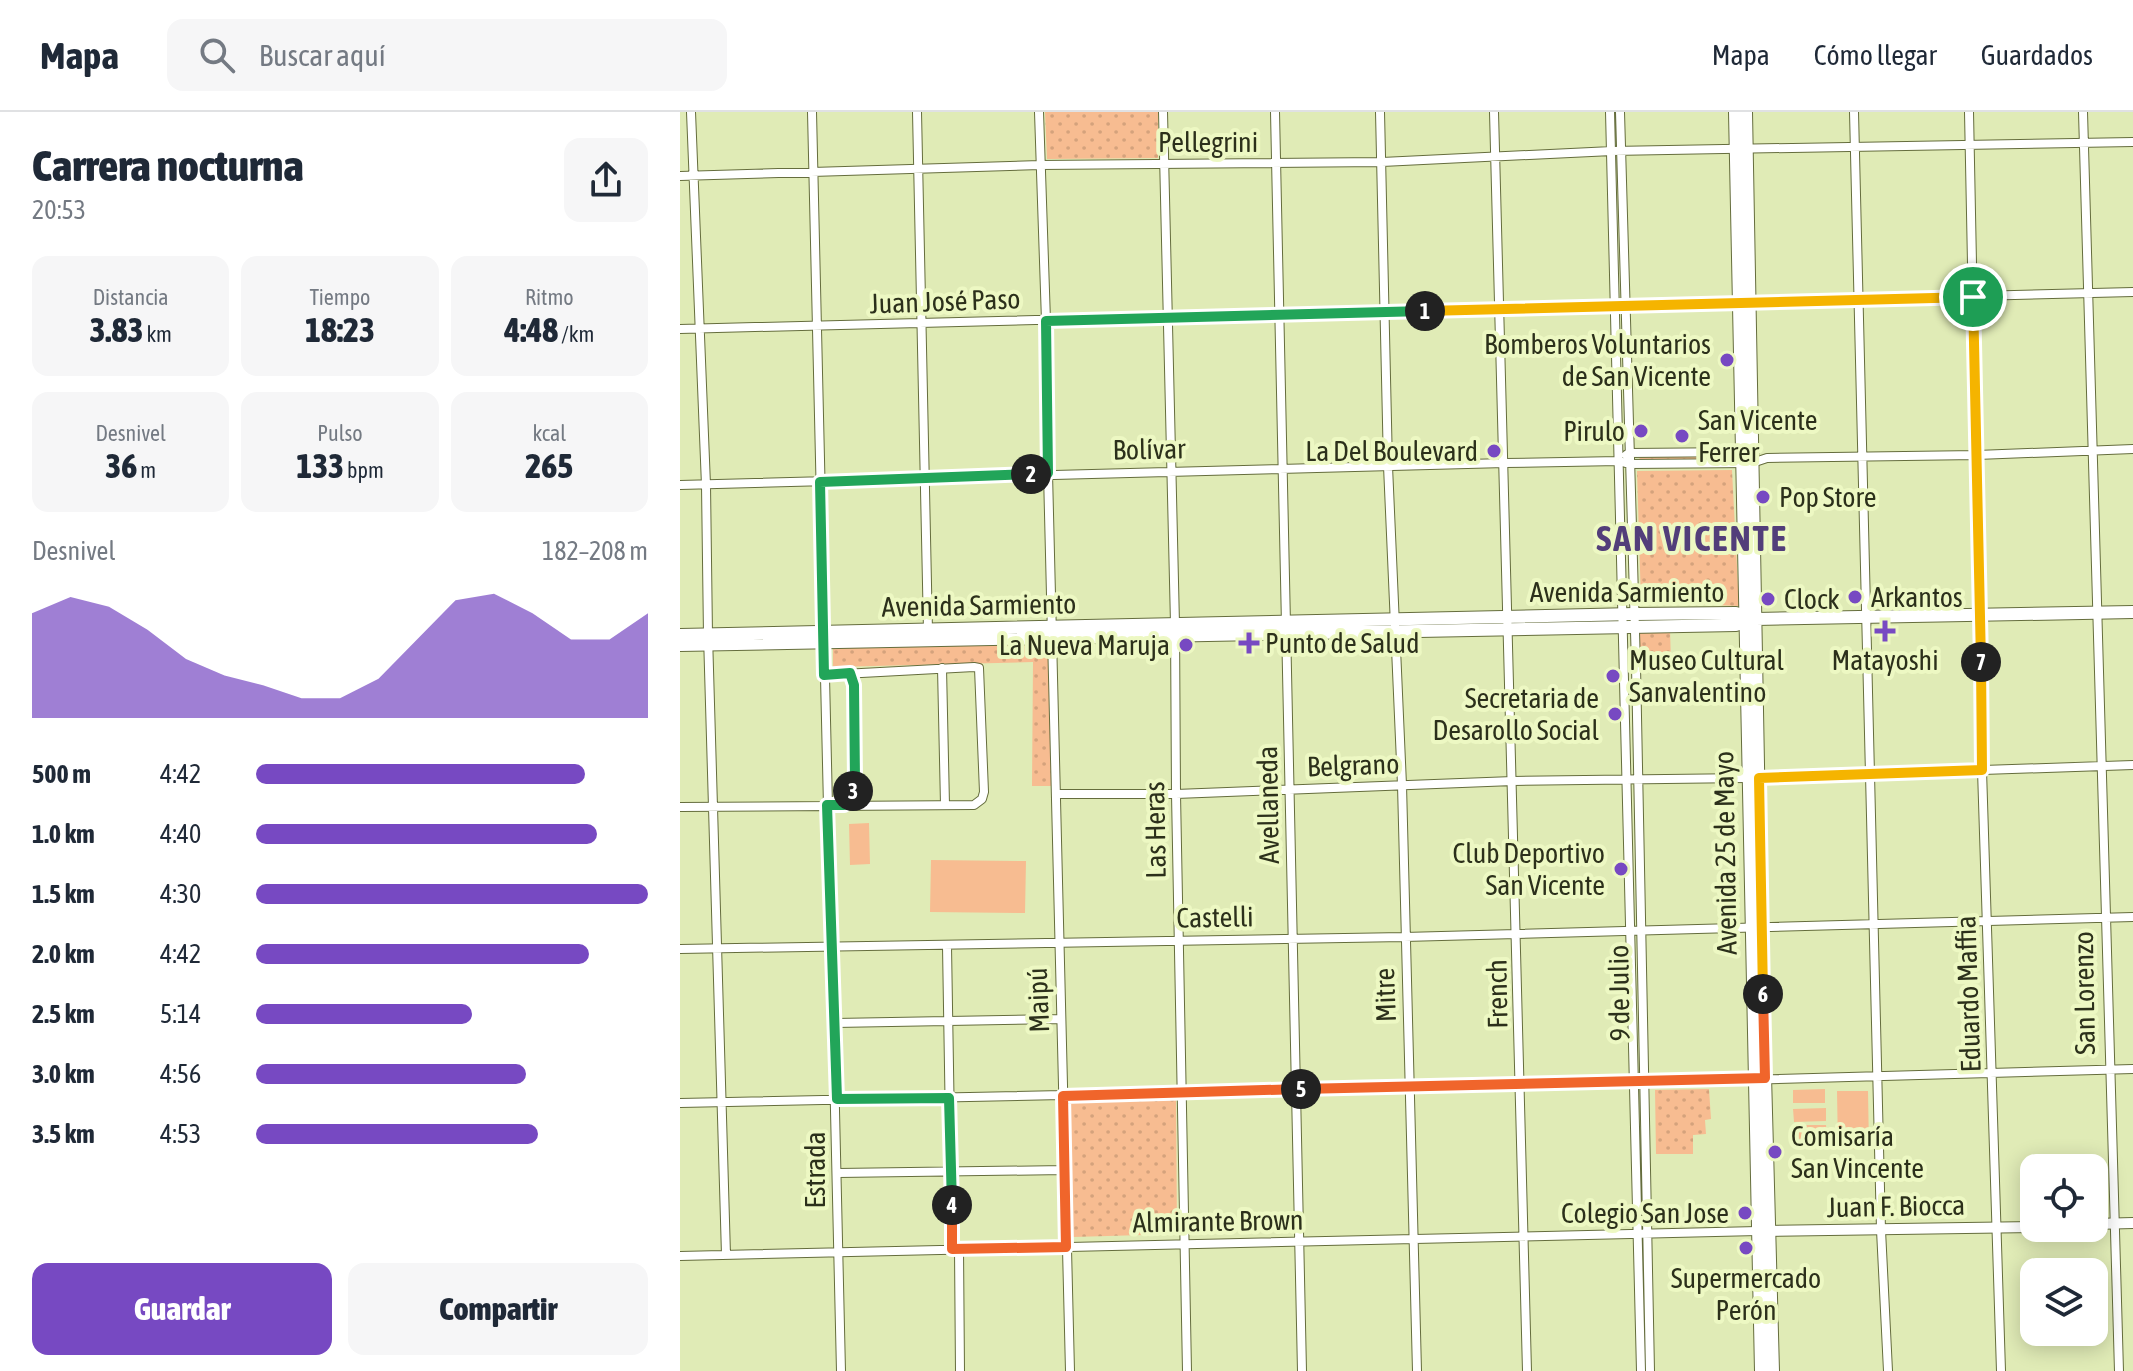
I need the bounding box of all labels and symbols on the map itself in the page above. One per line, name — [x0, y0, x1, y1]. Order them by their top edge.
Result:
street label: Pellegrini — [1158, 126, 1258, 158]
pin — [1939, 263, 2007, 331]
street label: Juan José Paso — [869, 282, 1021, 320]
pin: 1 — [1405, 291, 1445, 331]
place label: Bomberos Voluntarios de San Vicente — [1484, 328, 1711, 392]
marker: Bomberos Voluntarios de San Vicente — [1718, 351, 1736, 369]
place label: San Vicente Ferrer — [1698, 404, 1818, 468]
place label: Pirulo — [1563, 415, 1625, 447]
marker: Pirulo — [1632, 422, 1650, 440]
marker: San Vicente Ferrer — [1673, 427, 1691, 445]
street label: Bolívar — [1112, 432, 1186, 466]
place label: La Del Boulevard — [1305, 435, 1478, 467]
marker: La Del Boulevard — [1485, 442, 1503, 460]
pin: 2 — [1011, 454, 1051, 494]
place label: Pop Store — [1779, 481, 1876, 513]
marker: Pop Store — [1754, 488, 1772, 506]
district label: SAN VICENTE — [1596, 517, 1788, 559]
street label: Avenida Sarmiento — [1530, 576, 1724, 608]
place label: Arkantos — [1871, 581, 1963, 613]
place label: Clock — [1784, 583, 1840, 615]
street label: Avenida Sarmiento — [881, 587, 1077, 623]
marker: Arkantos — [1846, 588, 1864, 606]
marker: Clock — [1759, 590, 1777, 608]
marker: Matayoshi — [1876, 622, 1894, 640]
place label: Punto de Salud — [1265, 627, 1419, 659]
place label: La Nueva Maruja — [999, 629, 1170, 661]
marker: Punto de Salud — [1240, 634, 1258, 652]
marker: La Nueva Maruja — [1177, 636, 1195, 654]
pin: 7 — [1961, 642, 2001, 682]
place label: Museo Cultural Sanvalentino — [1629, 644, 1785, 708]
place label: Matayoshi — [1831, 644, 1939, 676]
marker: Museo Cultural Sanvalentino — [1604, 667, 1622, 685]
place label: Secretaria de Desarollo Social — [1433, 682, 1600, 746]
marker: Secretaria de Desarollo Social — [1606, 705, 1624, 723]
street label: Avellaneda — [1251, 746, 1285, 864]
street label: Belgrano — [1306, 747, 1400, 783]
street label: Avenida 25 de Mayo — [1707, 751, 1743, 955]
pin: 3 — [833, 771, 873, 811]
street label: Las Heras — [1138, 781, 1172, 879]
place label: Club Deportivo San Vicente — [1453, 837, 1605, 901]
marker: Club Deportivo San Vicente — [1612, 860, 1630, 878]
street label: Castelli — [1176, 900, 1254, 934]
street label: Eduardo Maffia — [1949, 915, 1987, 1073]
street label: San Lorenzo — [2067, 931, 2101, 1055]
street label: 9 de Julio — [1602, 945, 1636, 1041]
street label: French — [1480, 959, 1514, 1029]
street label: Maipú — [1021, 967, 1055, 1033]
street label: Mitre — [1368, 967, 1402, 1023]
pin: 6 — [1743, 974, 1783, 1014]
pin: 5 — [1281, 1069, 1321, 1109]
place label: Comisaría San Vincente — [1791, 1120, 1924, 1184]
street label: Estrada — [799, 1132, 831, 1208]
marker: Comisaría San Vincente — [1766, 1143, 1784, 1161]
pin: 4 — [932, 1185, 972, 1225]
street label: Juan F. Biocca — [1827, 1189, 1965, 1223]
place label: Colegio San Jose — [1561, 1197, 1729, 1229]
street label: Almirante Brown — [1132, 1204, 1304, 1238]
marker: Colegio San Jose — [1736, 1204, 1754, 1222]
marker: Supermercado Perón — [1737, 1239, 1755, 1257]
place label: Supermercado Perón — [1671, 1262, 1821, 1326]

